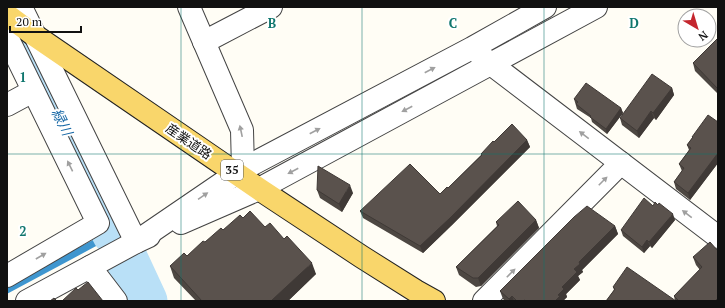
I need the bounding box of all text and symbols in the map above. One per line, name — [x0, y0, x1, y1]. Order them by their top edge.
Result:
scale bar — [10, 8, 81, 34]
north arrow — [677, 8, 717, 48]
text: 20 m — [16, 14, 43, 29]
text: B — [268, 14, 276, 32]
text: C — [449, 14, 457, 32]
text: D — [629, 14, 639, 32]
text: N — [695, 28, 711, 44]
one-way arrow — [424, 67, 436, 73]
text: 1 — [19, 68, 27, 86]
water label: 緑川 — [48, 105, 78, 140]
one-way arrow — [401, 106, 413, 113]
street label: 産業道路 — [162, 119, 216, 163]
one-way arrow — [238, 124, 244, 137]
one-way arrow — [309, 128, 321, 134]
one-way arrow — [578, 131, 589, 139]
one-way arrow — [66, 160, 73, 171]
road number: 35 — [221, 160, 243, 180]
one-way arrow — [287, 168, 298, 175]
one-way arrow — [598, 176, 608, 186]
one-way arrow — [198, 192, 208, 200]
one-way arrow — [682, 210, 692, 218]
text: 2 — [19, 222, 27, 240]
one-way arrow — [35, 253, 47, 260]
one-way arrow — [506, 268, 516, 278]

